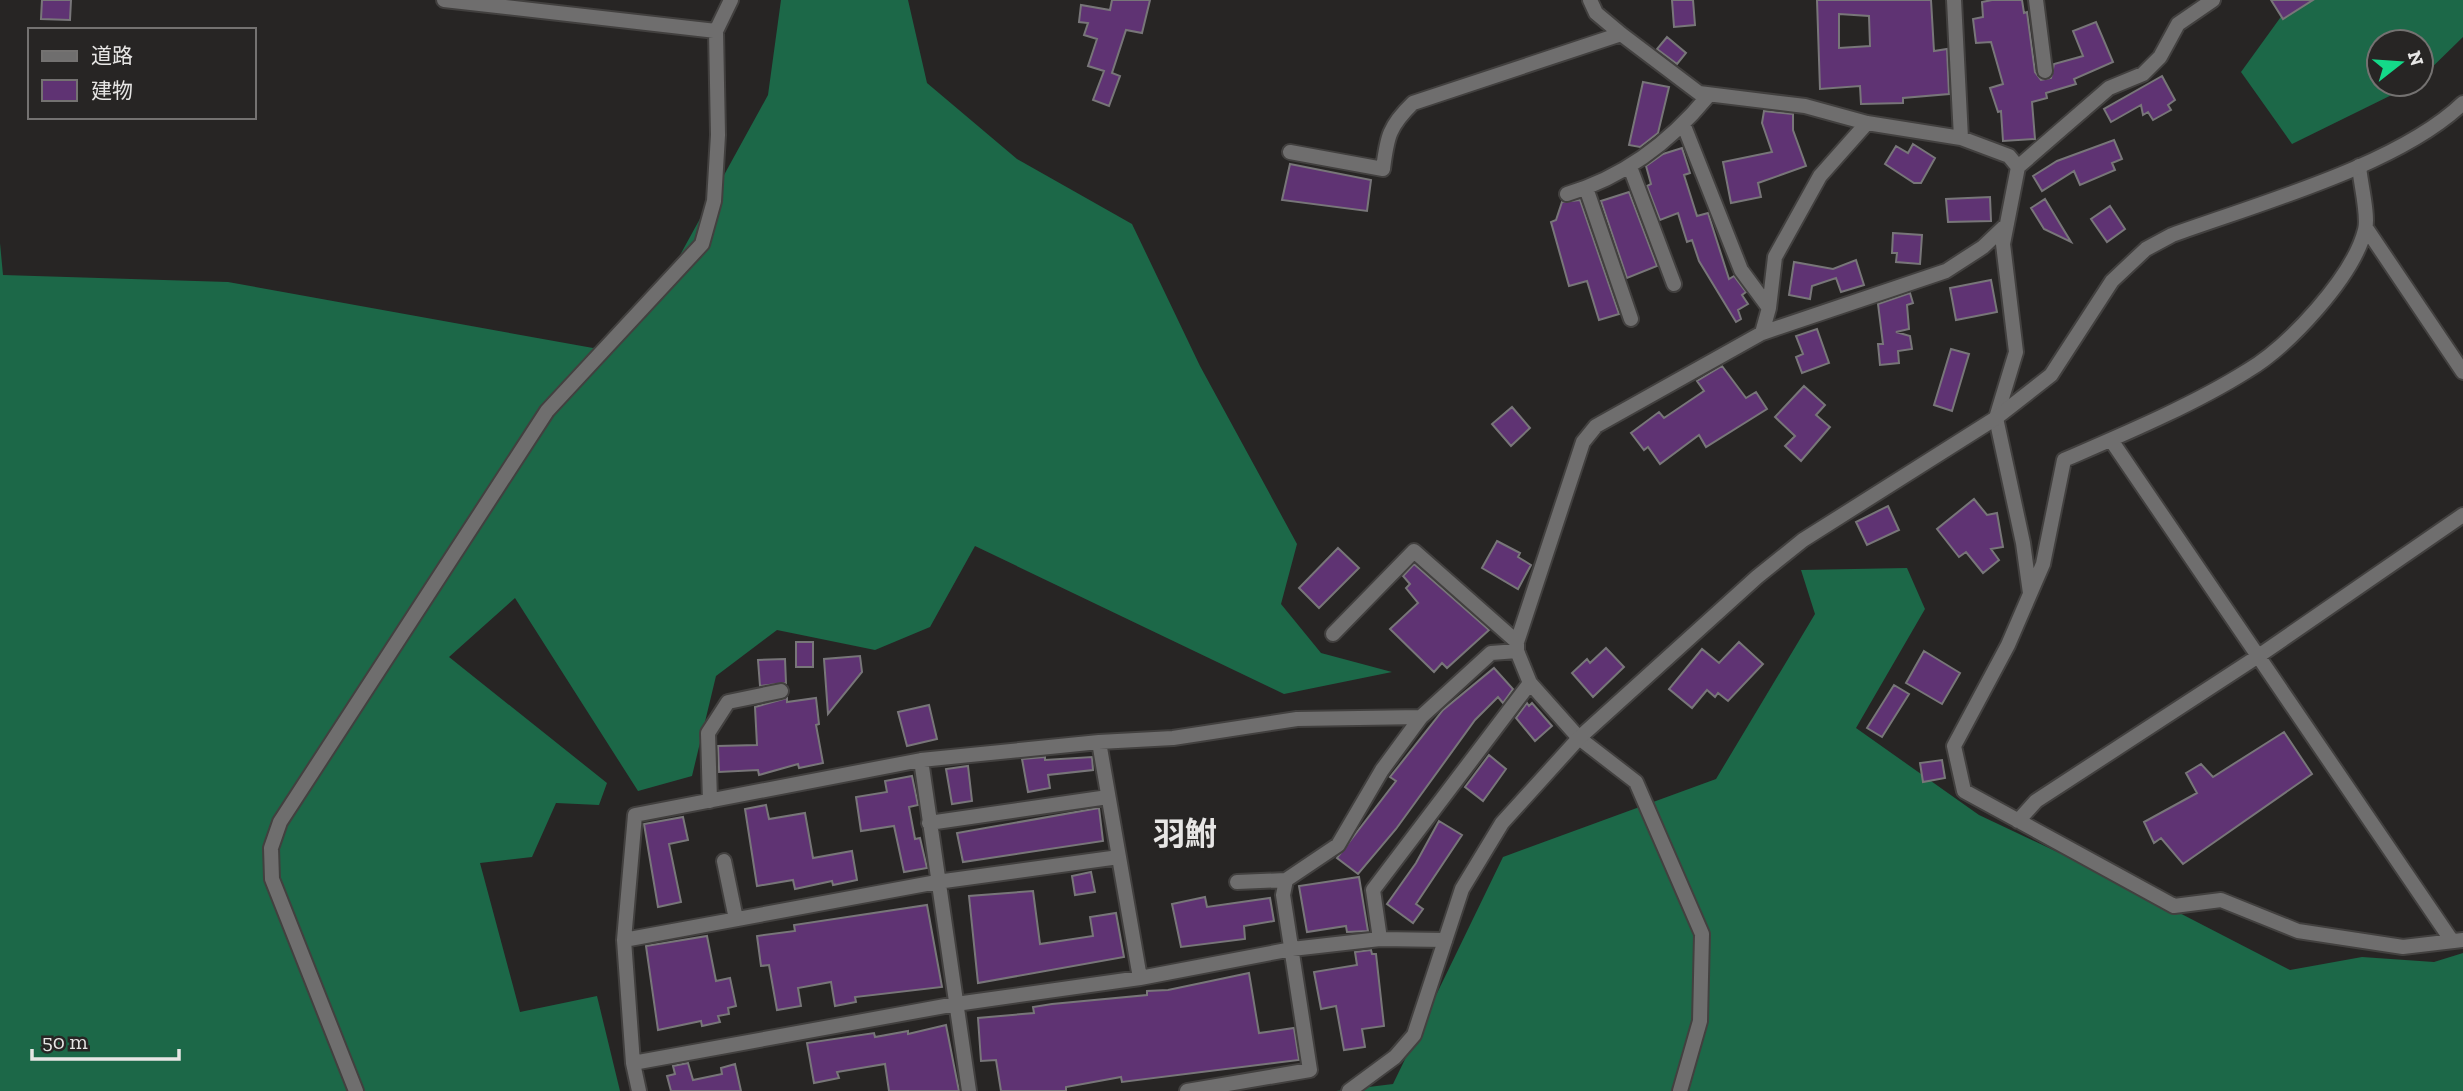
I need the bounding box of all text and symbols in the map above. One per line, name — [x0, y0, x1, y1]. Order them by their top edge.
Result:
legend — [28, 28, 256, 119]
north arrow — [2365, 28, 2435, 98]
text: 道路 — [91, 43, 133, 68]
text: N — [2403, 48, 2429, 68]
text: 建物 — [91, 78, 133, 103]
district label: 羽鮒 — [1153, 815, 1217, 853]
scale bar — [32, 1018, 178, 1062]
text: 50 m — [42, 1029, 88, 1054]

